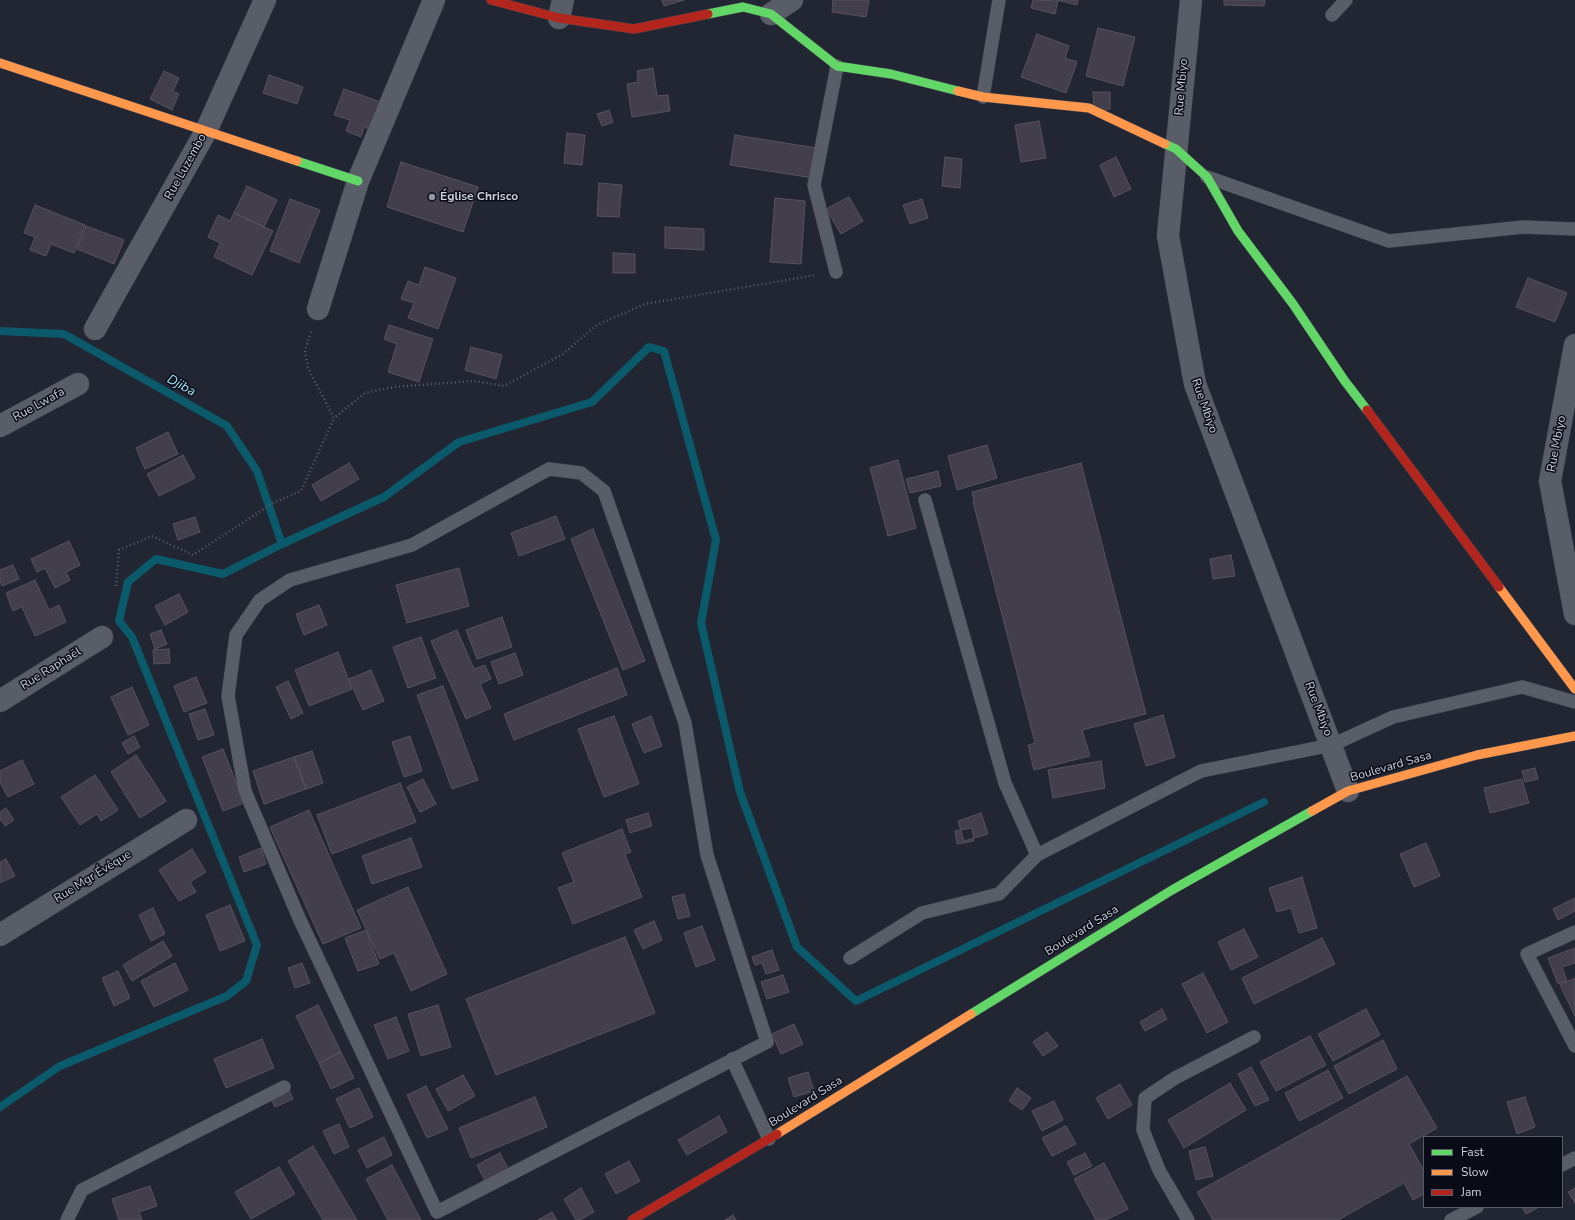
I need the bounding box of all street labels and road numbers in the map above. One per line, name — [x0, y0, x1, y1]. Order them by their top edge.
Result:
street label: Rue Mbiyo — [1172, 58, 1192, 116]
street label: Rue Luzembo — [162, 132, 210, 202]
street label: Rue Mbiyo — [1188, 377, 1220, 435]
street label: Rue Lwafa — [11, 385, 67, 425]
street label: Rue Mbiyo — [1544, 415, 1570, 473]
street label: Rue Raphaël — [18, 645, 84, 693]
street label: Rue Mbiyo — [1301, 680, 1335, 738]
street label: Boulevard Sasa — [1349, 749, 1433, 785]
street label: Rue Mgr Évêque — [52, 847, 134, 907]
street label: Boulevard Sasa — [1043, 903, 1121, 959]
street label: Boulevard Sasa — [767, 1074, 845, 1130]

